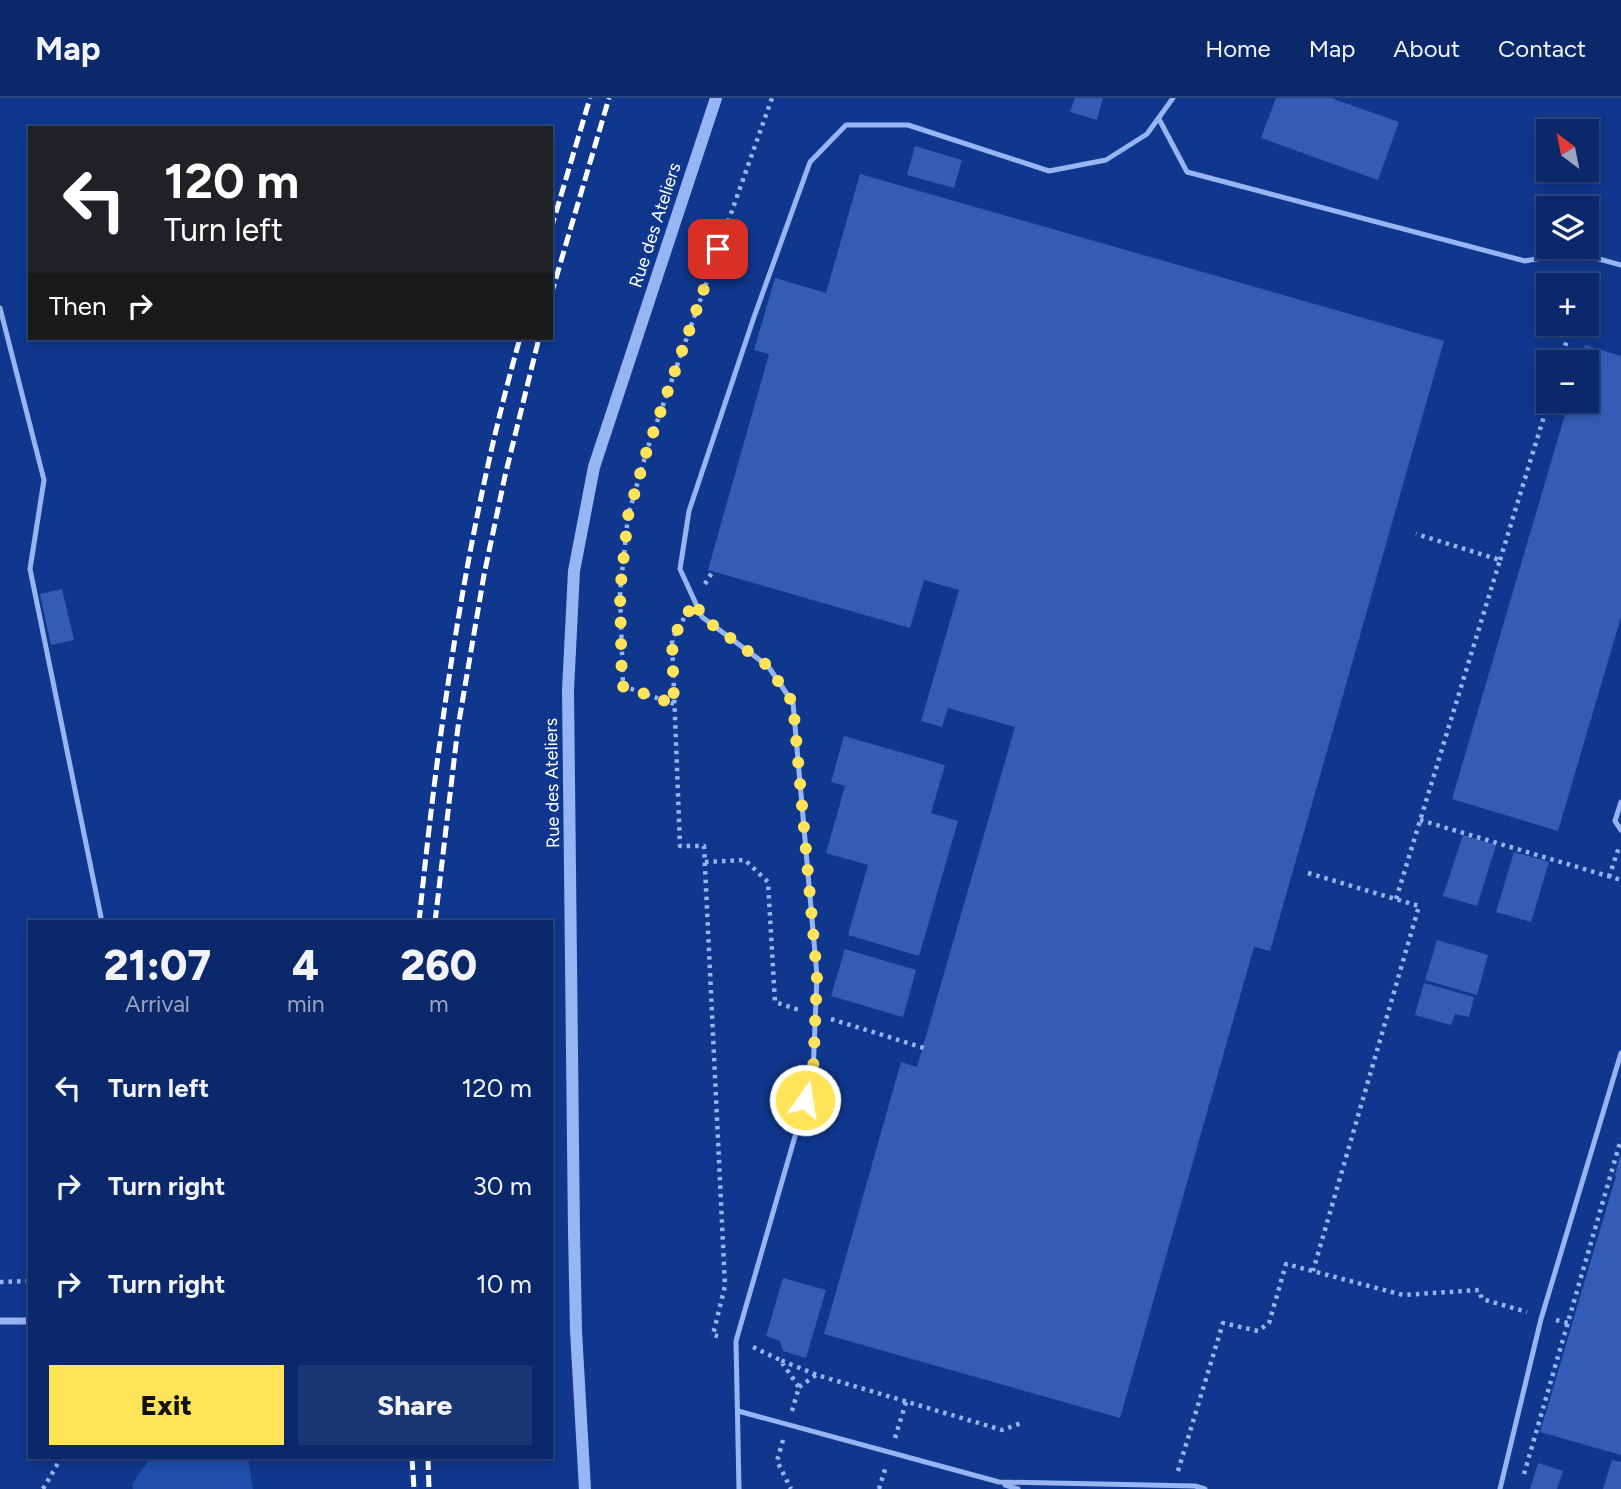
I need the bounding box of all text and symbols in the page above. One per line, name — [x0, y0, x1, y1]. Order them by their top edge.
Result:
text: Map — [35, 29, 101, 68]
text: Home — [1205, 34, 1271, 63]
text: Map — [1309, 34, 1355, 63]
text: About — [1393, 34, 1460, 63]
text: Contact — [1498, 34, 1586, 63]
north arrow — [1536, 119, 1600, 182]
map controls — [1536, 119, 1599, 413]
text: 120 m — [164, 151, 299, 210]
icon: left — [49, 154, 140, 245]
street label: Rue des Ateliers — [624, 160, 686, 290]
button: layers — [1536, 196, 1599, 259]
text: Turn left — [164, 211, 283, 249]
pin — [688, 219, 748, 279]
icon: arrive — [699, 230, 737, 268]
button: + — [1536, 273, 1599, 336]
icon: right — [121, 287, 159, 325]
text: Then — [49, 290, 107, 322]
button: − — [1536, 350, 1599, 413]
street label: Rue des Ateliers — [540, 718, 564, 848]
text: 21:07 — [104, 940, 211, 991]
text: 4 — [292, 940, 319, 991]
text: 260 — [400, 940, 477, 991]
text: Arrival — [125, 990, 190, 1018]
text: min — [287, 990, 325, 1018]
text: m — [429, 990, 449, 1018]
position arrow — [768, 1063, 842, 1137]
icon: left — [49, 1069, 87, 1107]
text: Turn left — [108, 1072, 209, 1104]
text: 120 m — [462, 1072, 532, 1104]
icon: right — [49, 1167, 87, 1205]
text: Turn right — [108, 1170, 225, 1202]
text: 30 m — [473, 1170, 532, 1202]
icon: right — [49, 1265, 87, 1303]
text: Turn right — [108, 1268, 225, 1300]
text: 10 m — [476, 1268, 532, 1300]
button: Exit — [49, 1365, 284, 1445]
button: Share — [298, 1365, 532, 1445]

